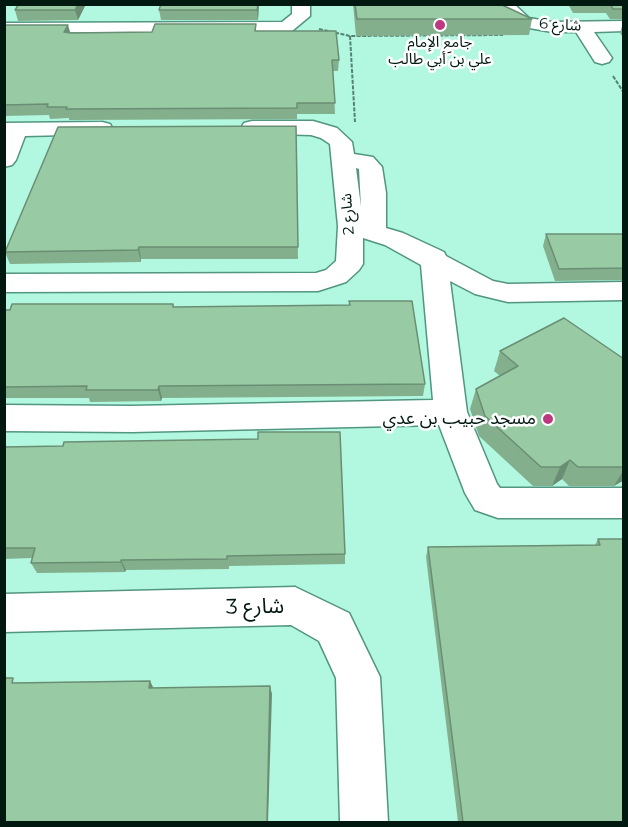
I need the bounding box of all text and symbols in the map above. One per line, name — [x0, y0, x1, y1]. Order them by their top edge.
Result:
street label: شارع 6 — [538, 15, 582, 35]
marker: جامع الإمام علي بن أبي طالب — [433, 18, 447, 32]
place label: جامع الإمام علي بن أبي طالب — [388, 34, 492, 69]
street label: شارع 2 — [338, 193, 358, 235]
place label: مسجد حبيب بن عدي — [383, 408, 536, 430]
marker: مسجد حبيب بن عدي — [541, 412, 555, 426]
street label: شارع 3 — [226, 594, 284, 620]

